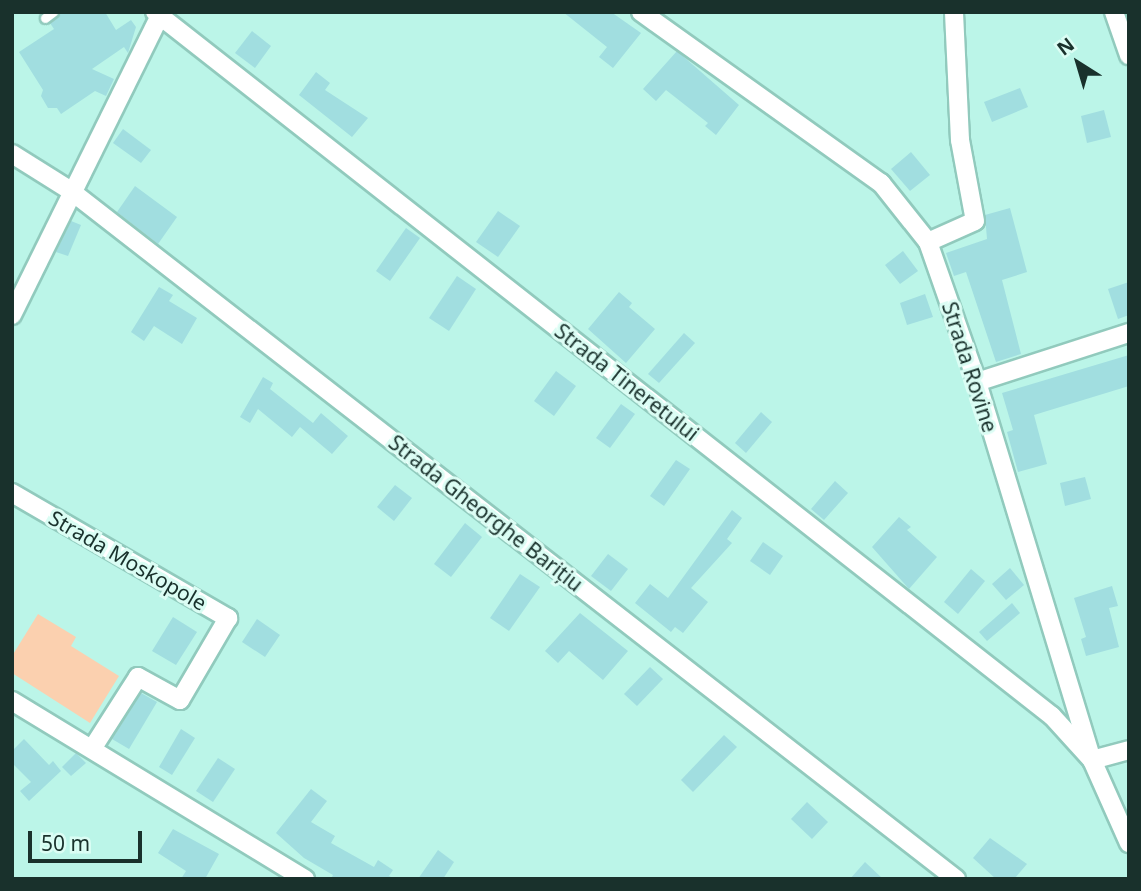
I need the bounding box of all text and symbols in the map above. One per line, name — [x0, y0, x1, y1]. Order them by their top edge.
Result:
north arrow — [1043, 28, 1113, 98]
text: N — [1051, 31, 1079, 61]
street label: Strada Rovine — [937, 299, 1003, 435]
street label: Strada Tineretului — [550, 318, 704, 446]
street label: Strada Gheorghe Barițiu — [384, 429, 588, 597]
street label: Strada Moskopole — [45, 505, 211, 615]
scale bar — [32, 818, 145, 862]
text: 50 m — [41, 829, 90, 857]

